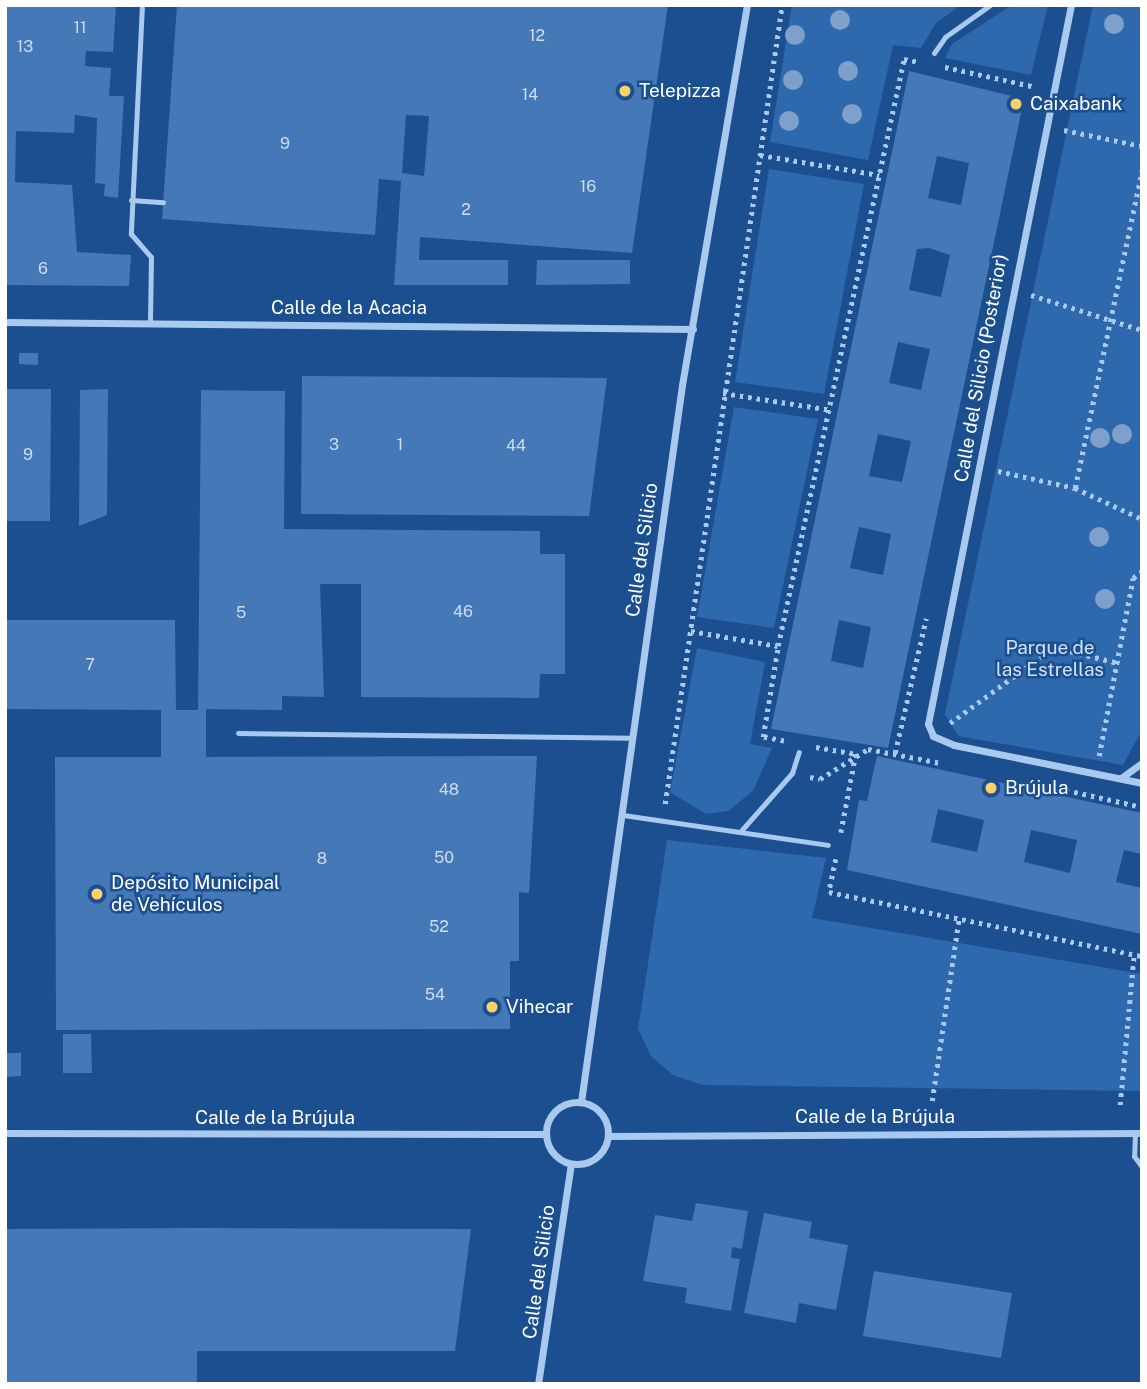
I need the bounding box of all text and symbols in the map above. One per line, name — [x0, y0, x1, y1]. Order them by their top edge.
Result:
house number: 11 — [73, 18, 87, 38]
house number: 12 — [529, 26, 545, 46]
house number: 13 — [17, 37, 33, 57]
place label: Telepizza — [639, 80, 721, 102]
marker: Telepizza — [617, 83, 633, 99]
house number: 14 — [522, 85, 538, 105]
place label: Caixabank — [1030, 93, 1122, 115]
marker: Caixabank — [1008, 96, 1024, 112]
house number: 9 — [280, 134, 290, 154]
house number: 16 — [580, 177, 596, 197]
house number: 2 — [461, 200, 471, 220]
street label: Calle del Silicio (Posterior) — [950, 252, 1012, 484]
house number: 6 — [38, 259, 48, 279]
street label: Calle de la Acacia — [271, 297, 427, 319]
house number: 3 — [329, 435, 339, 455]
house number: 1 — [397, 435, 403, 455]
house number: 44 — [506, 436, 526, 456]
house number: 9 — [23, 445, 33, 465]
street label: Calle del Silicio — [621, 481, 663, 619]
house number: 46 — [453, 602, 473, 622]
house number: 5 — [236, 603, 246, 623]
park label: Parque de las Estrellas — [996, 637, 1104, 681]
house number: 7 — [85, 655, 95, 675]
place label: Brújula — [1005, 777, 1069, 799]
house number: 48 — [439, 780, 459, 800]
marker: Brújula — [983, 780, 999, 796]
house number: 50 — [434, 848, 454, 868]
house number: 8 — [317, 849, 327, 869]
place label: Depósito Municipal de Vehículos — [111, 872, 280, 916]
marker: Depósito Municipal de Vehículos — [89, 886, 105, 902]
house number: 52 — [429, 917, 449, 937]
house number: 54 — [425, 985, 445, 1005]
place label: Vihecar — [506, 996, 573, 1018]
marker: Vihecar — [484, 999, 500, 1015]
street label: Calle de la Brújula — [795, 1106, 955, 1128]
street label: Calle de la Brújula — [195, 1107, 355, 1129]
street label: Calle del Silicio — [518, 1203, 560, 1341]

